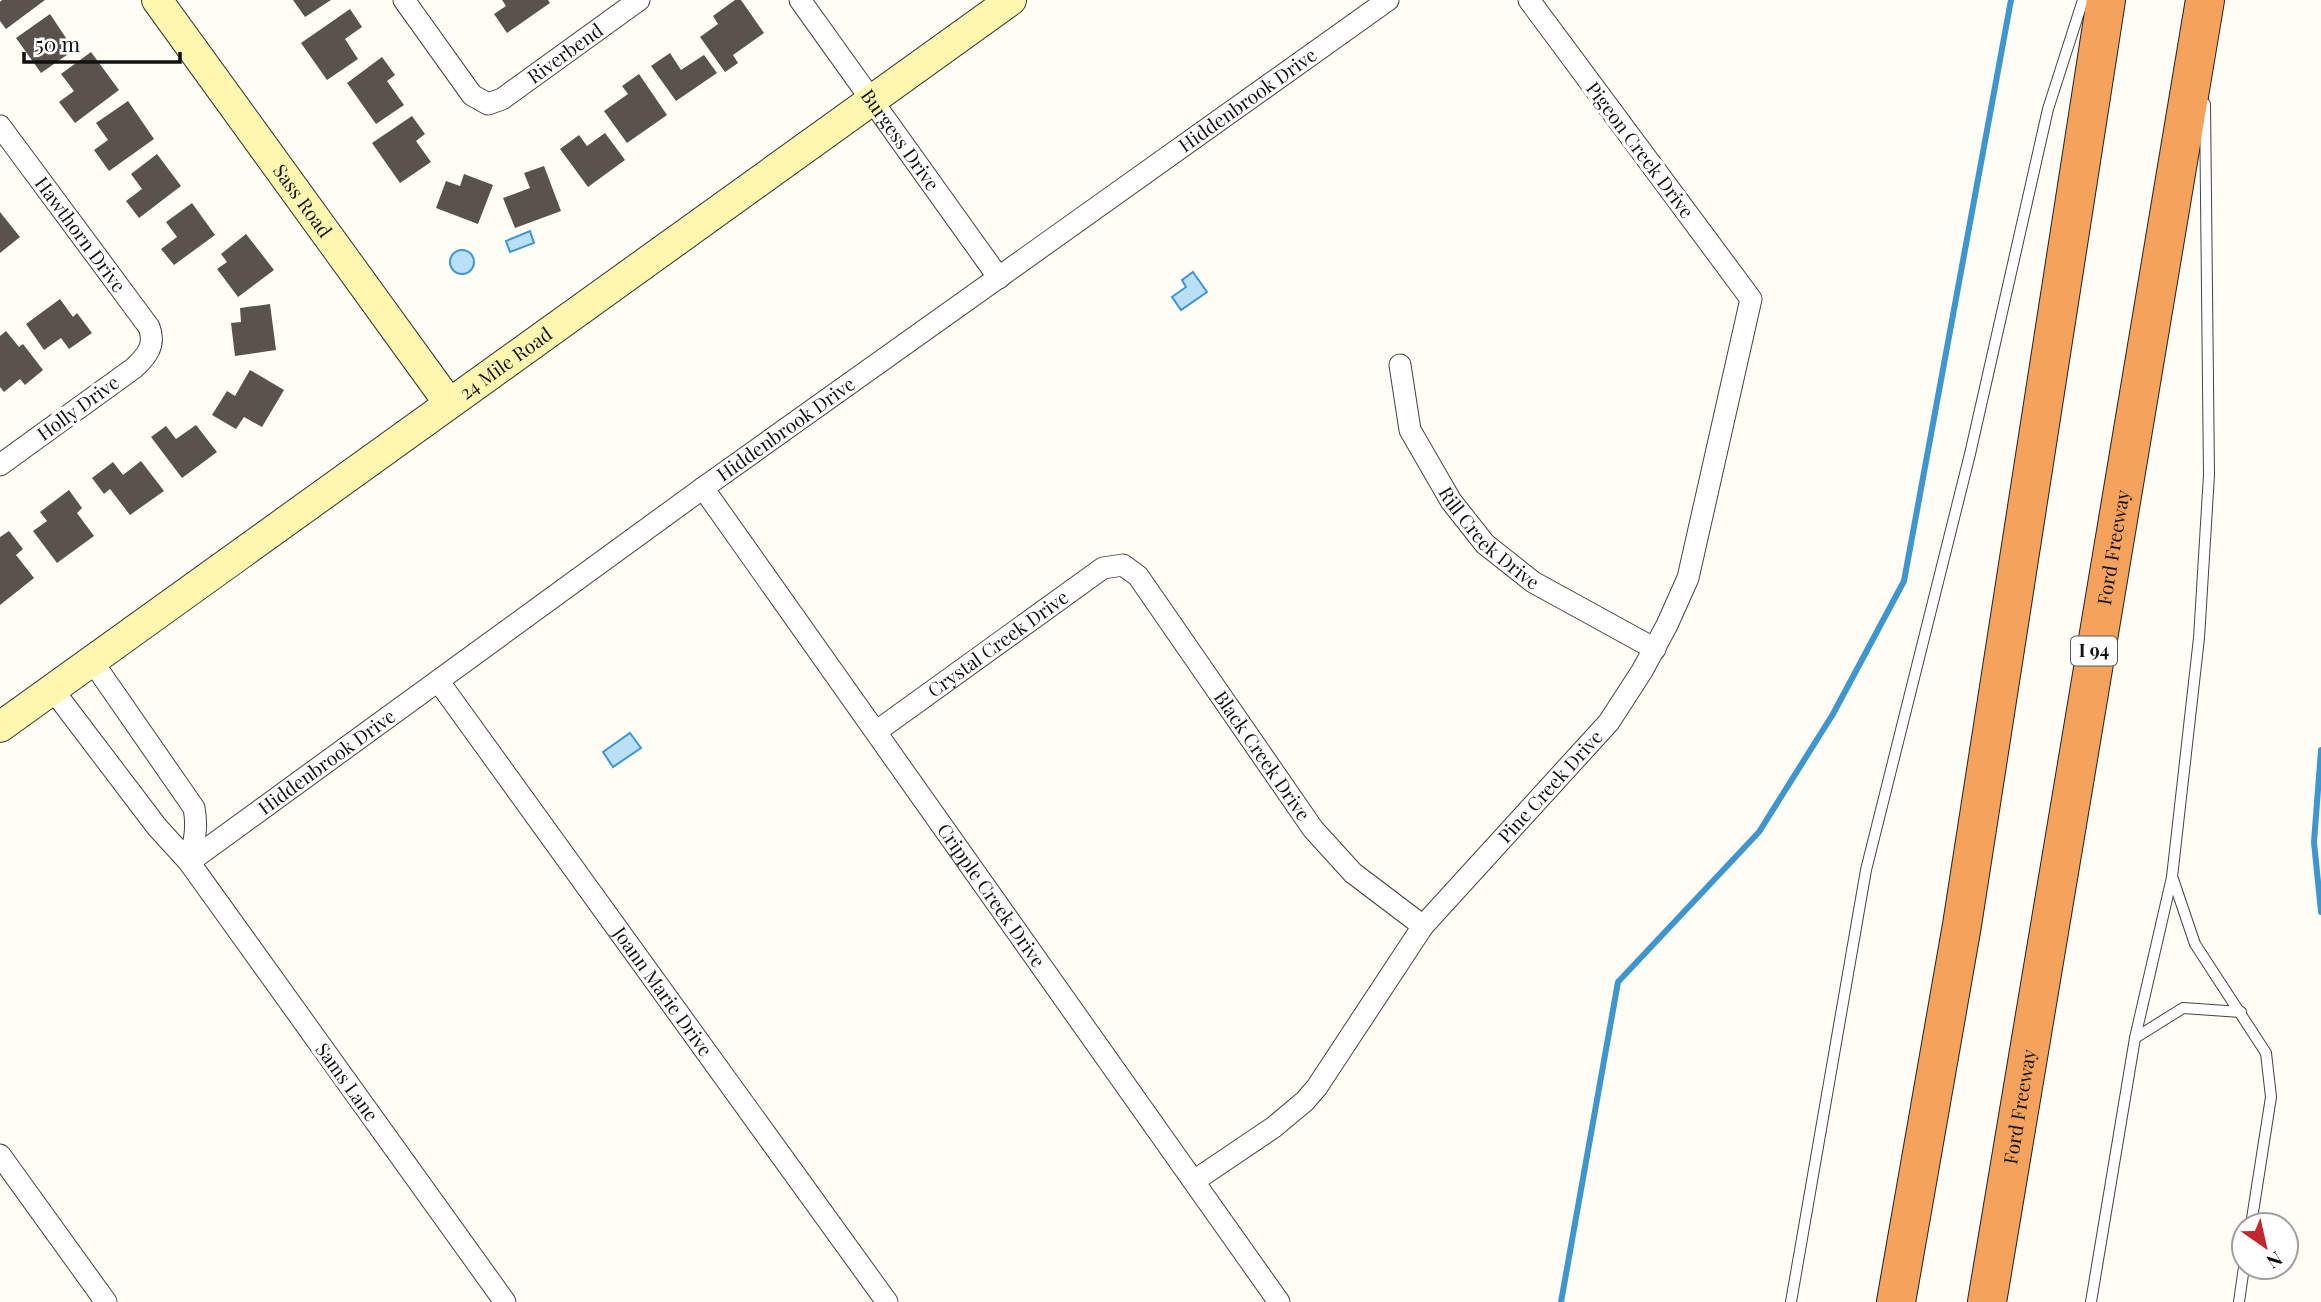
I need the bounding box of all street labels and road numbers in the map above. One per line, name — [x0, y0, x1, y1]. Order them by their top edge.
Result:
street label: Riverbend — [522, 16, 608, 89]
street label: Hiddenbrook Drive — [1173, 41, 1321, 157]
street label: Pigeon Creek Drive — [1581, 76, 1701, 223]
street label: Burgess Drive — [856, 83, 946, 195]
street label: Sass Road — [268, 158, 339, 242]
street label: Hawthorn Drive — [30, 171, 133, 297]
street label: 24 Mile Road — [454, 320, 557, 405]
street label: Holly Drive — [31, 369, 124, 446]
street label: Hiddenbrook Drive — [711, 370, 860, 486]
street label: Rill Creek Drive — [1433, 481, 1544, 595]
street label: Ford Freeway — [2090, 487, 2135, 607]
street label: Crystal Creek Drive — [922, 583, 1073, 703]
road number: I 94 — [2071, 636, 2117, 666]
street label: Black Creek Drive — [1209, 685, 1317, 825]
street label: Hiddenbrook Drive — [252, 702, 400, 820]
street label: Pine Creek Drive — [1491, 724, 1608, 848]
street label: Cripple Creek Drive — [932, 818, 1052, 972]
street label: Joann Marie Drive — [607, 920, 719, 1061]
street label: Sams Lane — [310, 1037, 385, 1126]
street label: Ford Freeway — [1996, 1047, 2041, 1166]

